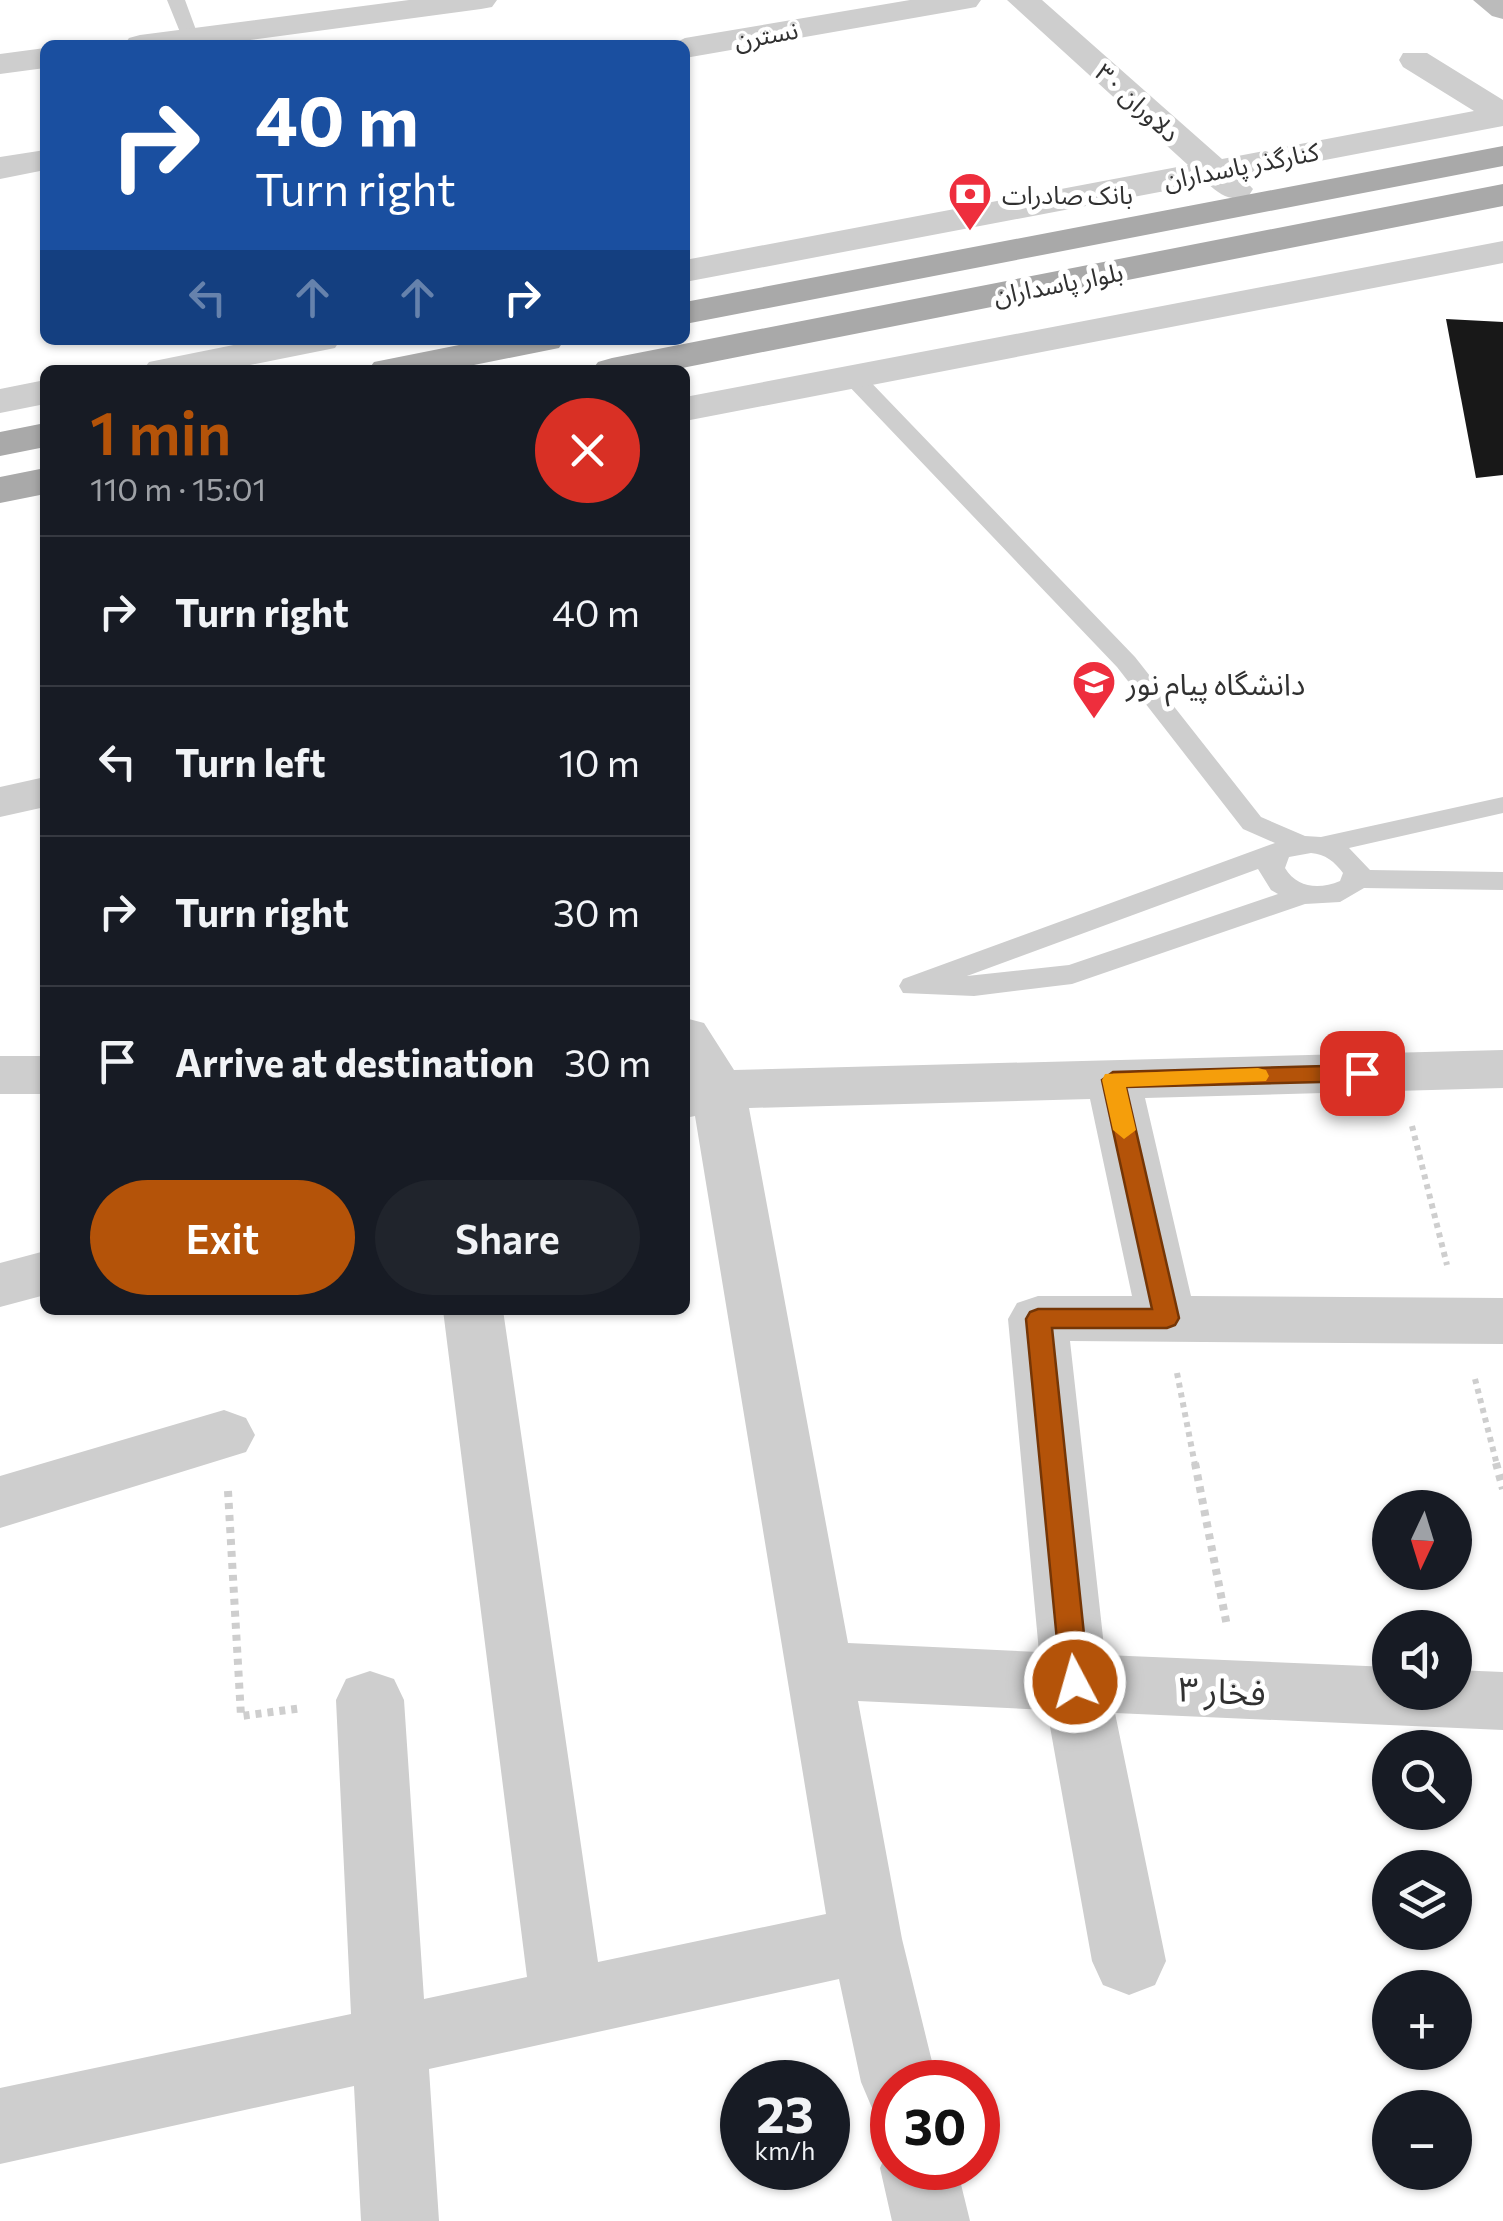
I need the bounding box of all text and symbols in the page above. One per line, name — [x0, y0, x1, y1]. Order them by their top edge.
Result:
street label: نسترن — [732, 14, 800, 55]
street label: دلاوران ۳۰ — [1089, 56, 1186, 148]
text: 40 m — [255, 75, 419, 160]
icon: right — [90, 80, 220, 210]
street label: کنارگذر پاسداران — [1161, 135, 1322, 197]
text: Turn right — [255, 160, 456, 215]
bank icon: بانک صادرات — [947, 171, 993, 232]
place label: بانک صادرات — [1002, 179, 1133, 210]
street label: بلوار پاسداران — [991, 256, 1126, 312]
icon: left — [180, 270, 235, 325]
icon: ahead — [285, 270, 340, 325]
icon: ahead — [390, 270, 445, 325]
icon: right — [495, 270, 550, 325]
text: 1 min — [90, 394, 231, 467]
button: close — [535, 398, 640, 503]
text: 110 m · 15:01 — [90, 468, 266, 508]
icon: right — [90, 584, 145, 639]
text: Turn right — [175, 588, 349, 635]
text: 40 m — [552, 588, 640, 635]
school or university icon: دانشگاه پیام نور — [1071, 659, 1117, 720]
place label: دانشگاه پیام نور — [1125, 664, 1305, 707]
icon: left — [90, 734, 145, 789]
text: Turn left — [175, 738, 326, 785]
text: 10 m — [559, 738, 640, 785]
icon: right — [90, 884, 145, 939]
text: Turn right — [175, 888, 349, 935]
text: 30 m — [553, 888, 640, 935]
pin — [1320, 1031, 1405, 1116]
icon: arrive — [90, 1034, 145, 1089]
text: Arrive at destination — [175, 1038, 534, 1085]
text: 30 m — [564, 1038, 651, 1085]
icon: arrive — [1335, 1046, 1390, 1101]
button: Exit — [90, 1180, 355, 1295]
button: Share — [375, 1180, 640, 1295]
north arrow — [1372, 1490, 1472, 1590]
map controls — [1372, 1490, 1472, 2190]
button: sound — [1372, 1610, 1472, 1710]
position arrow — [1023, 1630, 1127, 1734]
street label: فخار ۳ — [1177, 1665, 1267, 1715]
button: search — [1372, 1730, 1472, 1830]
button: layers — [1372, 1850, 1472, 1950]
button: + — [1372, 1970, 1472, 2070]
speed limit sign: 30 — [870, 2060, 1000, 2190]
text: 23 — [756, 2082, 814, 2143]
button: − — [1372, 2090, 1472, 2190]
text: km/h — [755, 2135, 815, 2165]

